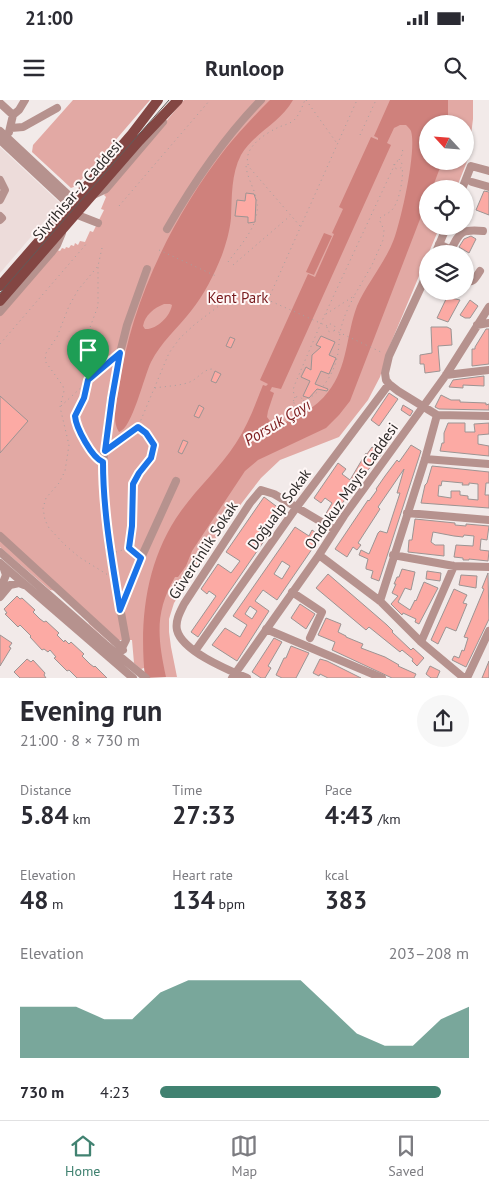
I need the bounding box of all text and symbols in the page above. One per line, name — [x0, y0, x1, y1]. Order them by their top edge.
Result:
text: 21:00 — [25, 6, 73, 30]
icon: menu — [20, 54, 48, 82]
text: Runloop — [205, 54, 284, 82]
icon: search — [441, 54, 469, 82]
north arrow — [419, 115, 474, 170]
map controls — [419, 115, 474, 300]
street label: Sivrihisar-2 Caddesi — [28, 136, 126, 244]
button: locate — [419, 180, 474, 235]
button: layers — [419, 245, 474, 300]
park label: Kent Park — [208, 288, 269, 307]
pin — [67, 329, 109, 380]
icon: arrive — [74, 336, 102, 364]
water label: Porsuk Çayı — [240, 394, 314, 450]
street label: Ondokuz Mayıs Caddesi — [300, 419, 402, 553]
street label: Doğualp Sokak — [243, 464, 315, 553]
street label: Güvercinlik Sokak — [164, 497, 242, 603]
text: Evening run — [20, 692, 162, 729]
button: share — [417, 695, 469, 747]
text: 21:00 · 8 × 730 m — [20, 730, 140, 750]
text: Distance — [20, 781, 71, 799]
text: Time — [172, 781, 202, 799]
text: Pace — [325, 781, 352, 799]
text: 5.84 — [20, 799, 69, 831]
text: 27:33 — [172, 799, 236, 831]
text: 4:43 — [325, 799, 374, 831]
text: km — [69, 810, 91, 828]
text: /km — [374, 810, 401, 828]
text: Elevation — [20, 866, 76, 884]
text: Heart rate — [172, 866, 233, 884]
text: kcal — [325, 866, 349, 884]
text: 48 — [20, 884, 48, 916]
text: 134 — [172, 884, 215, 916]
text: 383 — [325, 884, 367, 916]
text: m — [48, 895, 63, 913]
text: bpm — [215, 895, 245, 913]
text: Elevation — [20, 943, 84, 963]
text: 203–208 m — [389, 943, 469, 963]
text: 730 m — [20, 1082, 64, 1102]
text: 4:23 — [100, 1082, 130, 1102]
tab: Home — [65, 1132, 100, 1180]
tab: Map — [230, 1132, 258, 1180]
tab: Saved — [388, 1132, 424, 1180]

